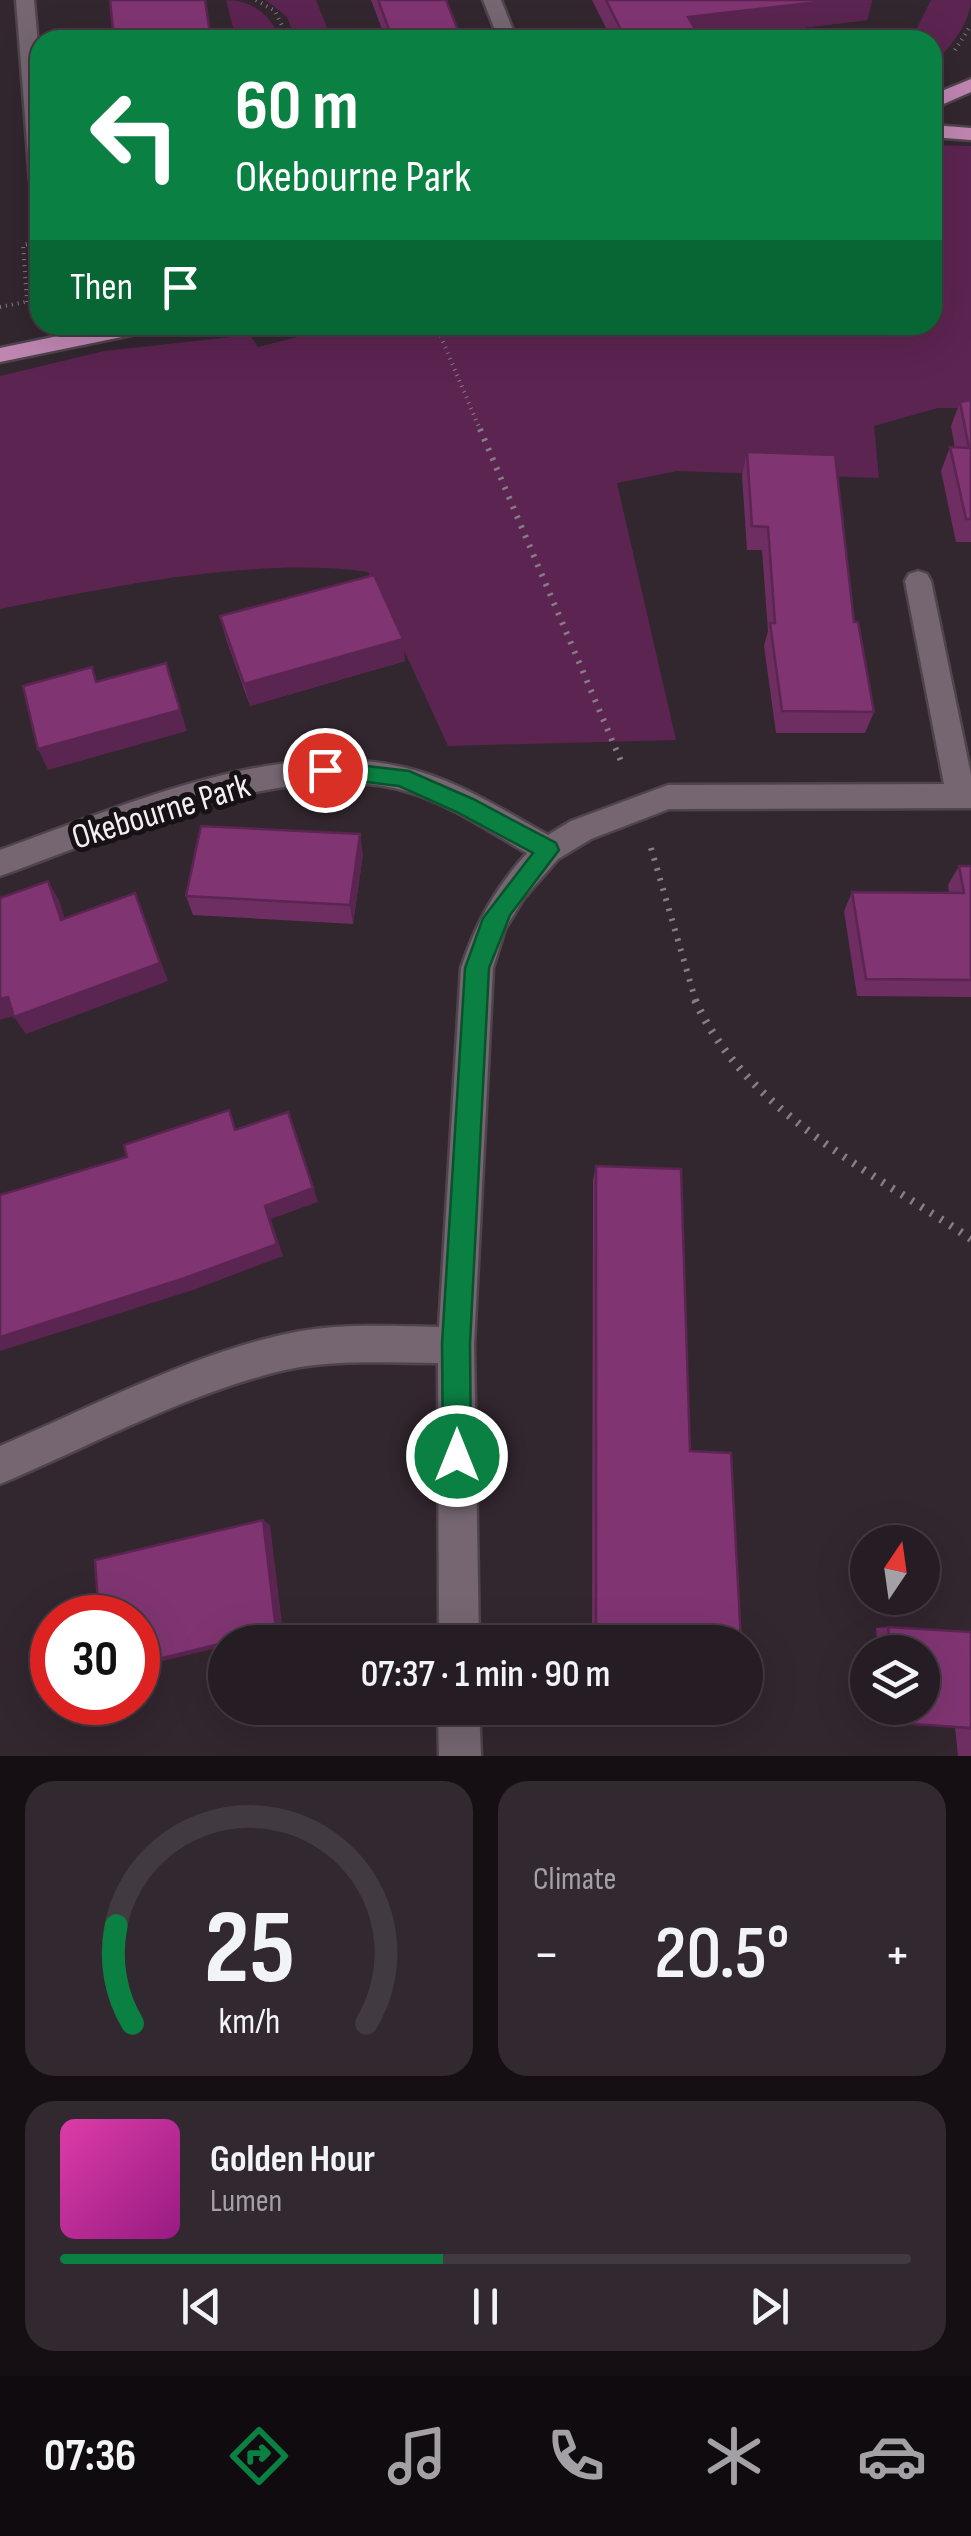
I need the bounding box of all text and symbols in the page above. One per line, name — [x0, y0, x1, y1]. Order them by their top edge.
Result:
text: 60 m — [235, 65, 359, 149]
icon: left — [70, 70, 200, 200]
text: Okebourne Park — [235, 150, 471, 205]
icon: arrive — [153, 260, 208, 315]
text: Then — [70, 265, 133, 310]
pin — [283, 728, 368, 813]
icon: arrive — [298, 743, 353, 798]
street label: Okebourne Park — [67, 764, 256, 859]
position arrow — [405, 1404, 509, 1508]
north arrow — [850, 1525, 940, 1615]
map controls — [850, 1525, 940, 1725]
speed limit sign: 30 — [30, 1595, 160, 1725]
button: layers — [850, 1635, 940, 1725]
text: 07:37 · 1 min · 90 m — [361, 1652, 610, 1697]
text: Climate — [533, 1860, 616, 1899]
text: 25 — [203, 1887, 295, 2012]
text: 20.5° — [654, 1909, 790, 2000]
text: − — [533, 1922, 560, 1989]
text: + — [884, 1922, 911, 1989]
text: km/h — [218, 2001, 280, 2044]
text: Golden Hour — [210, 2137, 375, 2182]
text: Lumen — [210, 2182, 282, 2221]
icon: previous — [174, 2279, 229, 2334]
icon: pause — [458, 2279, 513, 2334]
icon: next — [742, 2279, 797, 2334]
icon: directions — [224, 2421, 294, 2491]
icon: music — [382, 2421, 452, 2491]
icon: phone — [541, 2421, 611, 2491]
icon: climate — [699, 2421, 769, 2491]
icon: car — [857, 2421, 927, 2491]
text: 07:36 — [44, 2429, 136, 2484]

